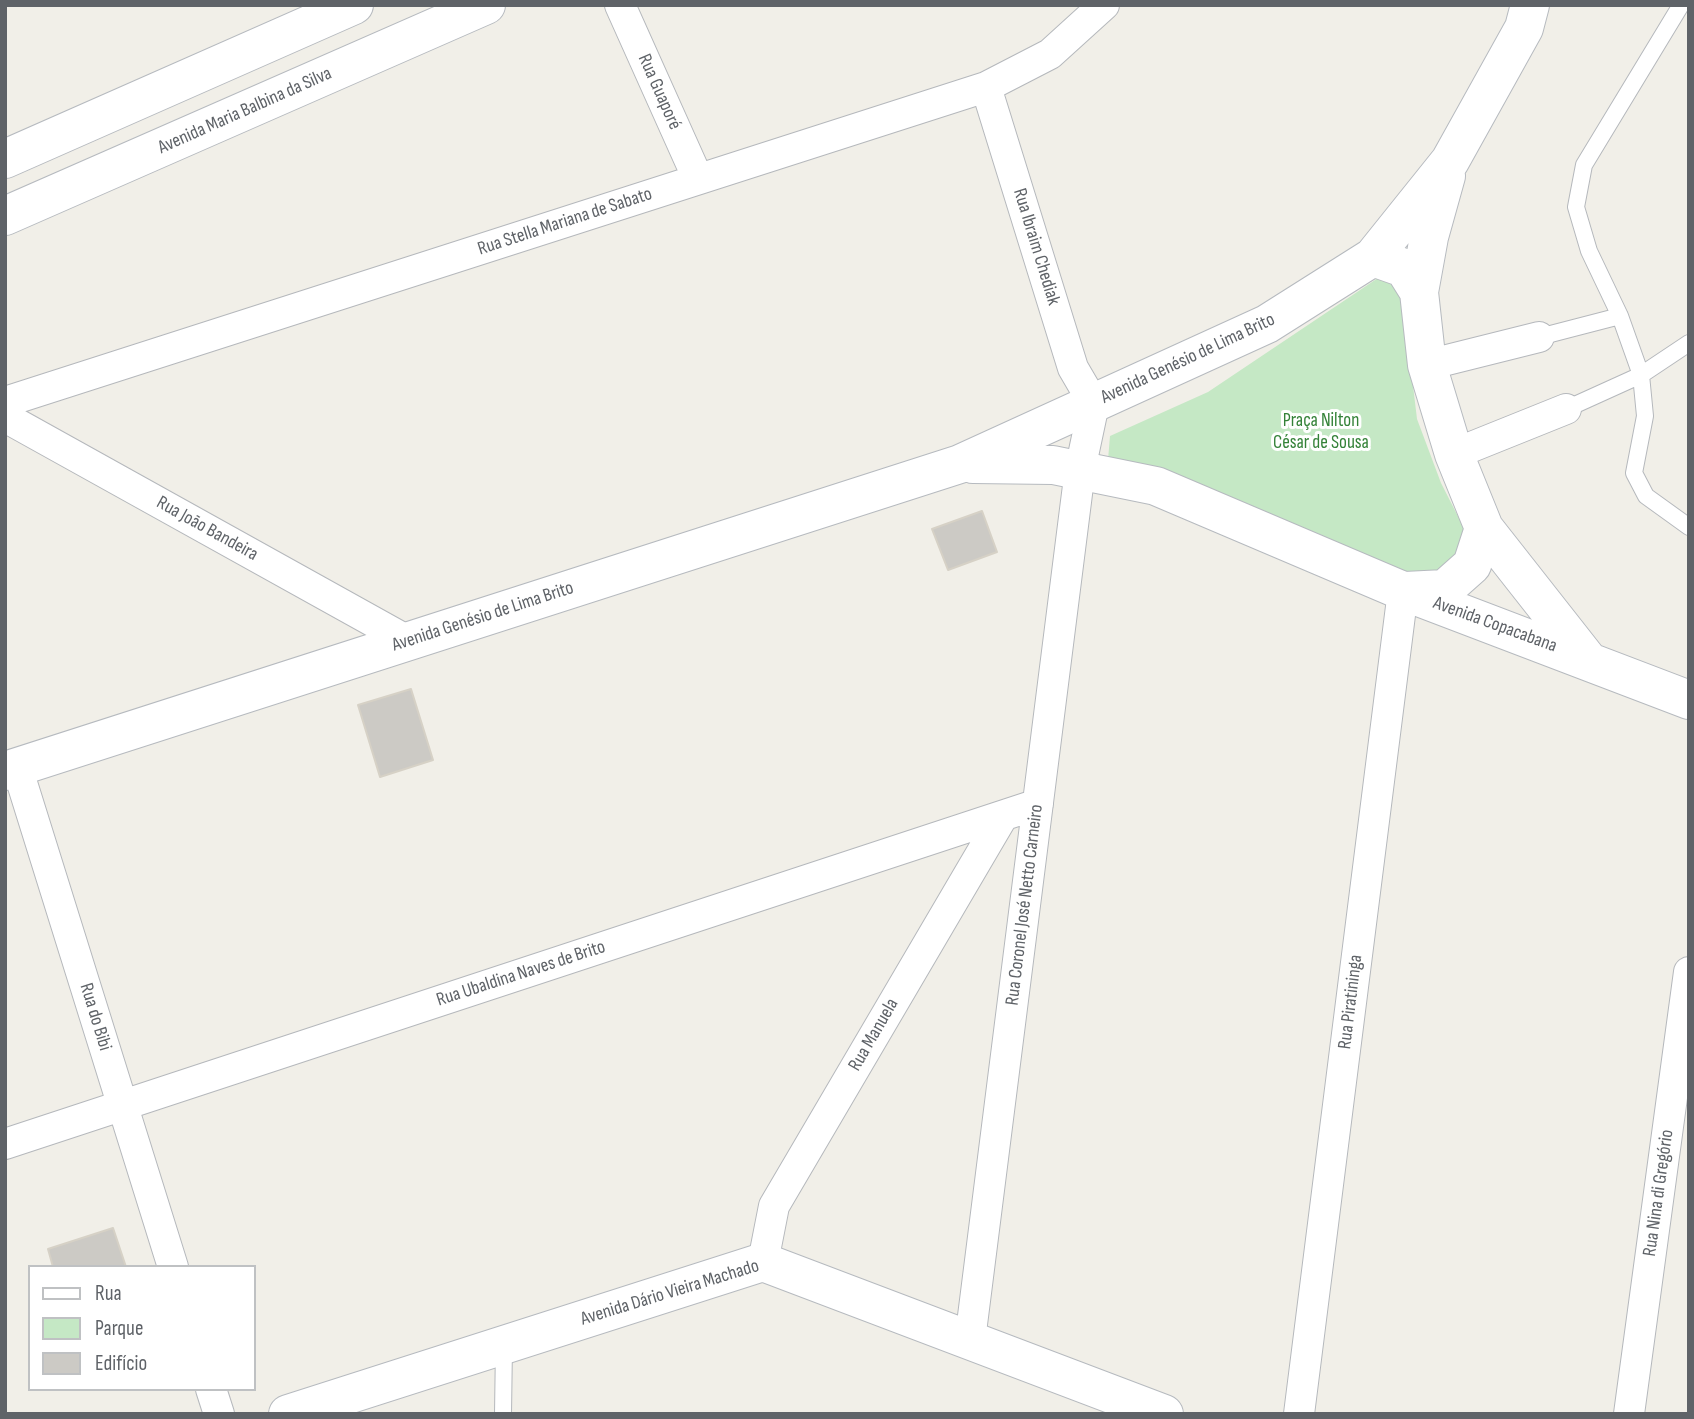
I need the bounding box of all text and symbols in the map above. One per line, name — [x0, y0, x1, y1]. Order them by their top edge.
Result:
street label: Rua Guaporé — [632, 51, 686, 133]
street label: Avenida Maria Balbina da Silva — [155, 62, 335, 160]
street label: Rua Stella Mariana de Sabato — [475, 183, 655, 261]
street label: Rua Ibraim Chediak — [1007, 186, 1065, 308]
street label: Avenida Genésio de Lima Brito — [1097, 309, 1279, 409]
park label: Praça Nilton César de Sousa — [1273, 410, 1369, 454]
street label: Rua João Bandeira — [152, 492, 262, 566]
street label: Avenida Genésio de Lima Brito — [389, 577, 577, 657]
street label: Avenida Copacabana — [1430, 592, 1560, 658]
street label: Rua Coronel José Netto Carneiro — [1001, 803, 1049, 1007]
street label: Rua Ubaldina Naves de Brito — [434, 936, 608, 1012]
street label: Rua Piratininga — [1334, 954, 1368, 1050]
street label: Rua do Bibi — [74, 981, 116, 1053]
street label: Rua Manuela — [844, 995, 904, 1075]
street label: Rua Nina di Gregório — [1639, 1128, 1679, 1258]
street label: Avenida Dário Vieira Machado — [578, 1255, 762, 1331]
legend — [28, 1265, 256, 1391]
text: Rua — [95, 1281, 122, 1306]
text: Parque — [95, 1316, 143, 1341]
text: Edifício — [95, 1351, 147, 1376]

